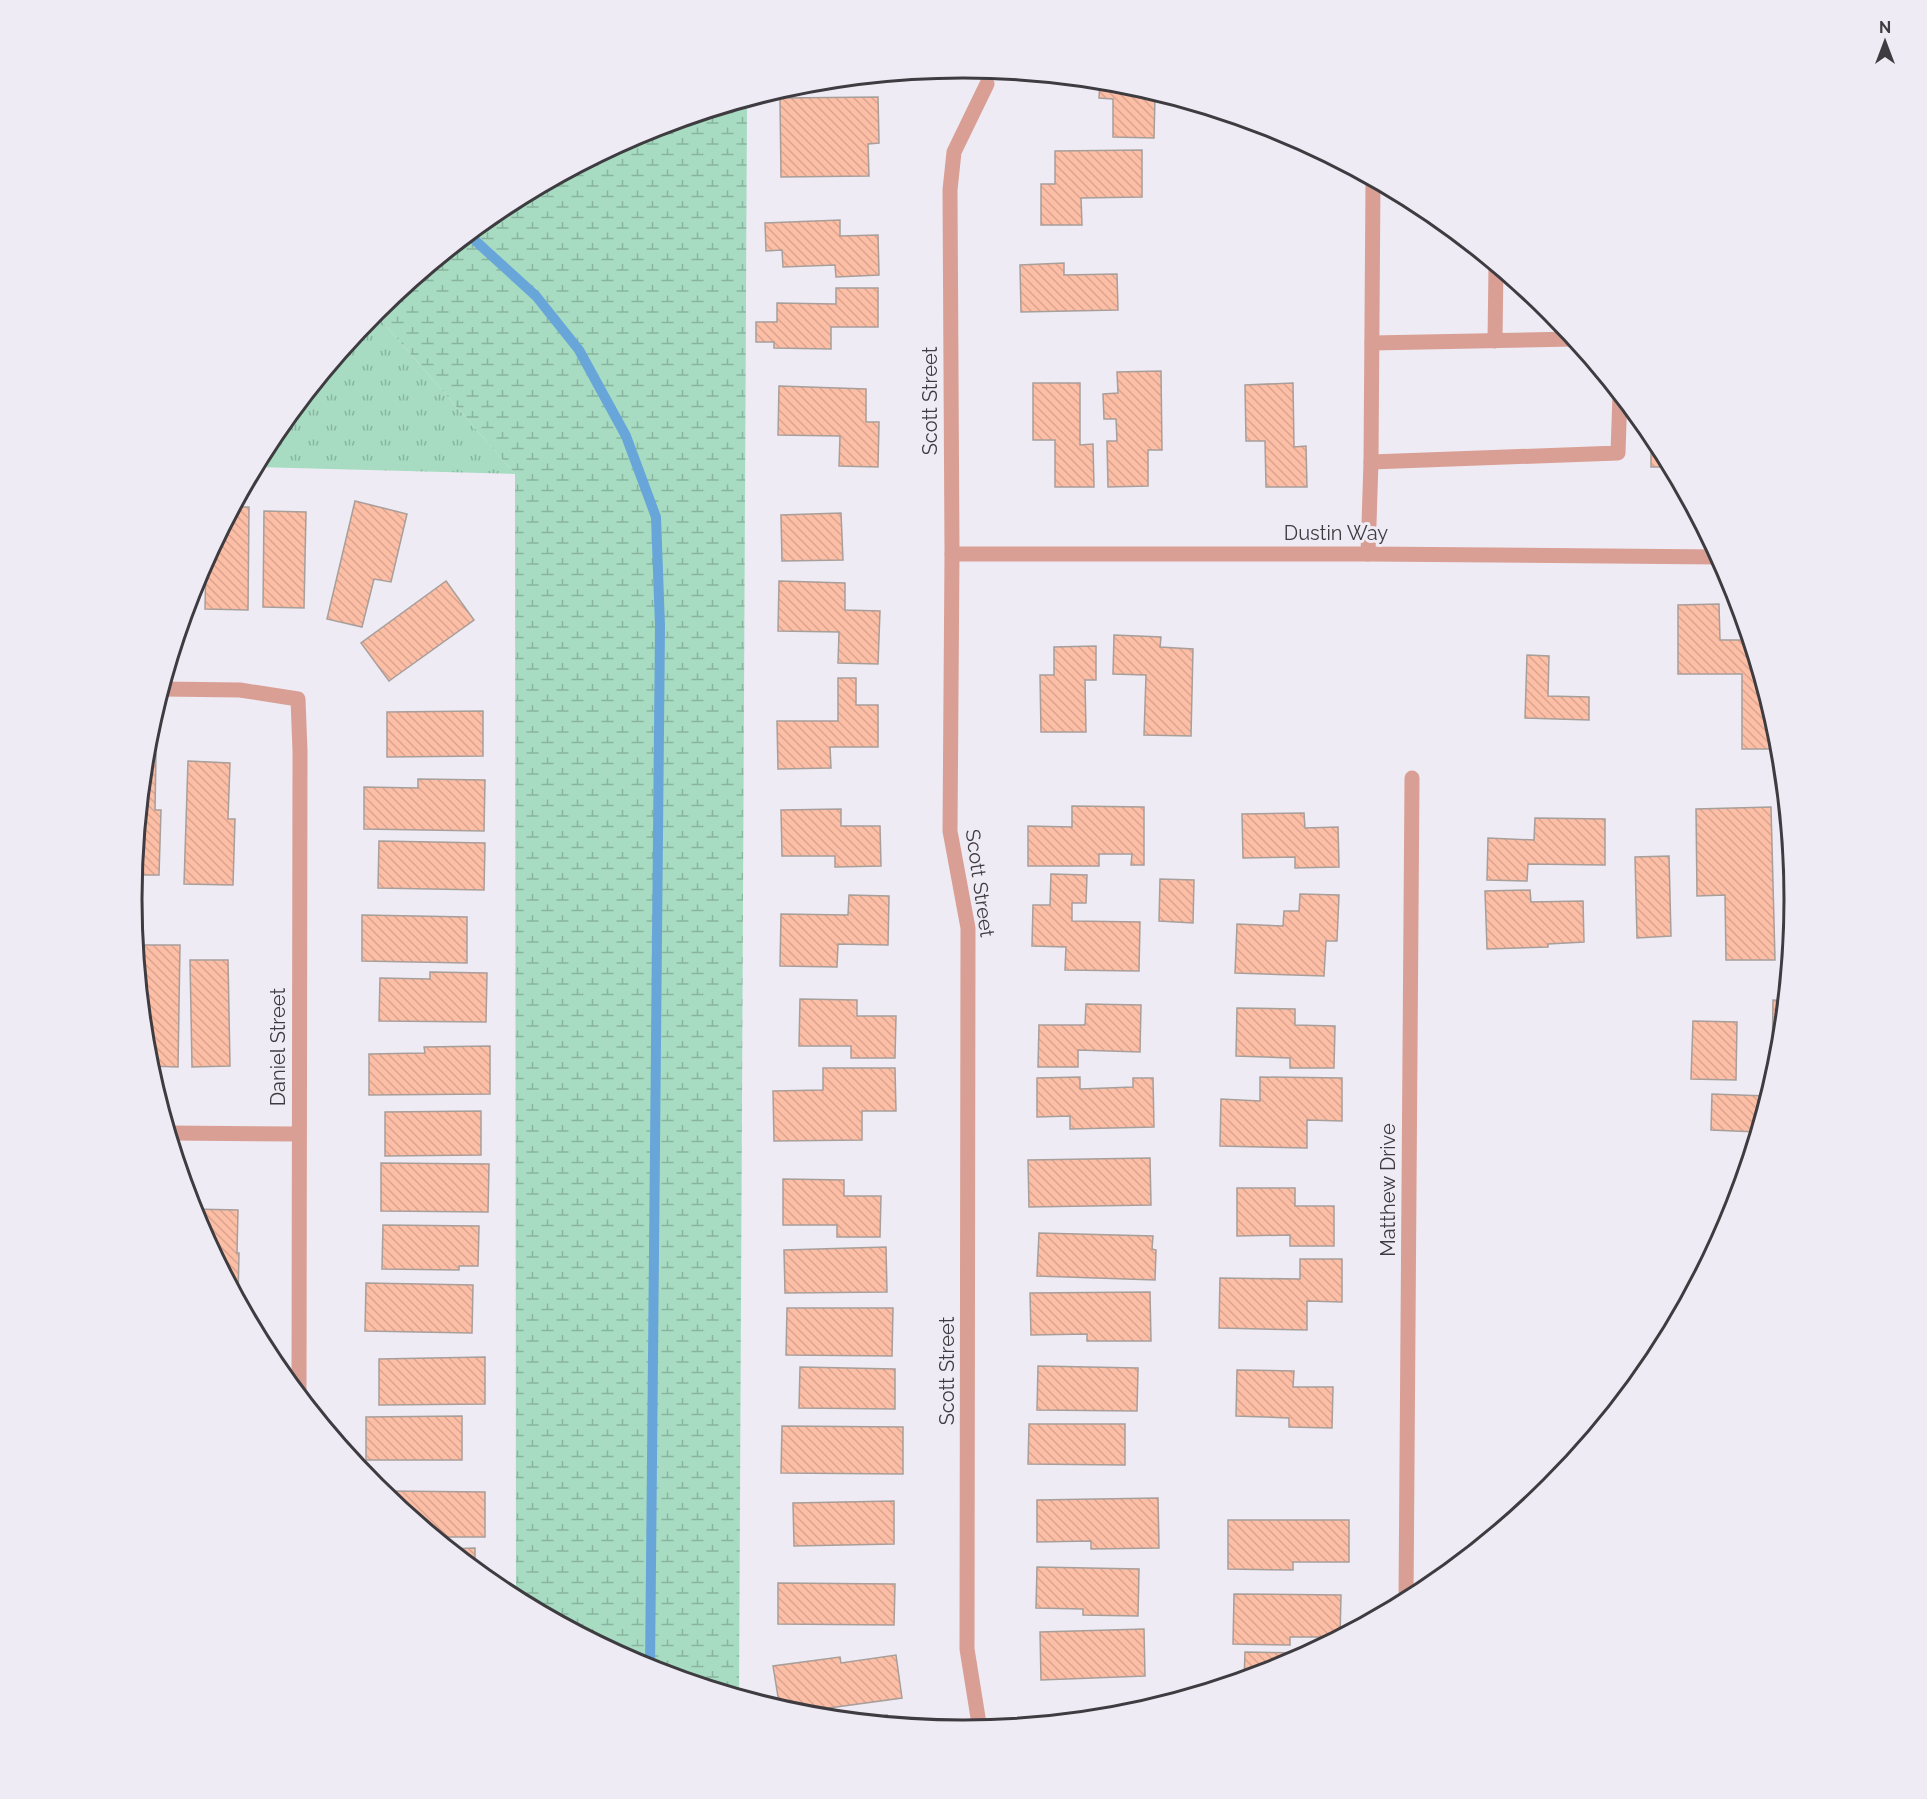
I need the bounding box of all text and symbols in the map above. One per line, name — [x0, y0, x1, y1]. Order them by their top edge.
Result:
north arrow — [1855, 12, 1915, 72]
text: N — [1879, 18, 1891, 37]
street label: Scott Street — [918, 346, 942, 455]
street label: Dustin Way — [1284, 521, 1388, 545]
street label: Scott Street — [961, 827, 999, 939]
street label: Daniel Street — [266, 988, 290, 1106]
street label: Matthew Drive — [1376, 1123, 1400, 1257]
street label: Scott Street — [935, 1316, 959, 1425]

